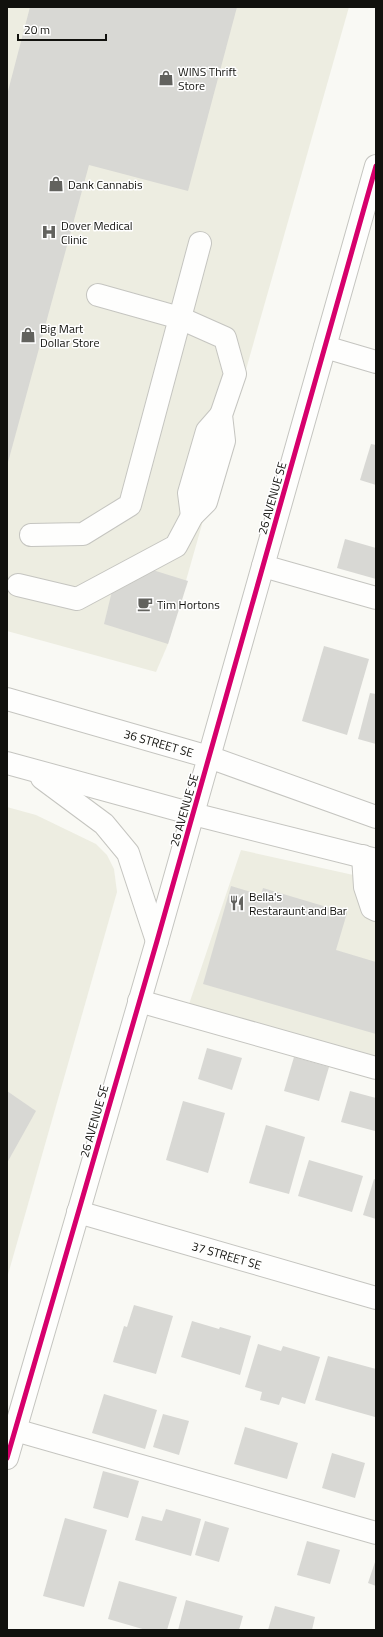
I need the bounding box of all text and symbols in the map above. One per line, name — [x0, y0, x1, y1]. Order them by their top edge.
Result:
scale bar — [18, 16, 106, 42]
text: 20 m — [24, 20, 50, 39]
place label: WINS Thrift Store — [178, 62, 237, 95]
shop icon: WINS Thrift Store — [157, 69, 175, 87]
shop icon: Dank Cannabis — [47, 175, 65, 193]
place label: Dank Cannabis — [68, 175, 143, 194]
place label: Dover Medical Clinic — [61, 216, 133, 249]
hospital icon: Dover Medical Clinic — [40, 223, 58, 241]
place label: Big Mart Dollar Store — [40, 319, 99, 352]
shop icon: Big Mart Dollar Store — [19, 326, 37, 344]
street label: 26 AVENUE SE — [253, 459, 292, 537]
cafe icon: Tim Hortons — [136, 595, 154, 613]
place label: Tim Hortons — [157, 595, 220, 614]
street label: 36 STREET SE — [122, 724, 196, 762]
street label: 26 AVENUE SE — [165, 771, 204, 849]
place label: Bella's Restaraunt and Bar — [249, 887, 347, 920]
restaurant icon: Bella's Restaraunt and Bar — [228, 894, 246, 912]
street label: 26 AVENUE SE — [75, 1082, 114, 1160]
street label: 37 STREET SE — [190, 1236, 264, 1274]

